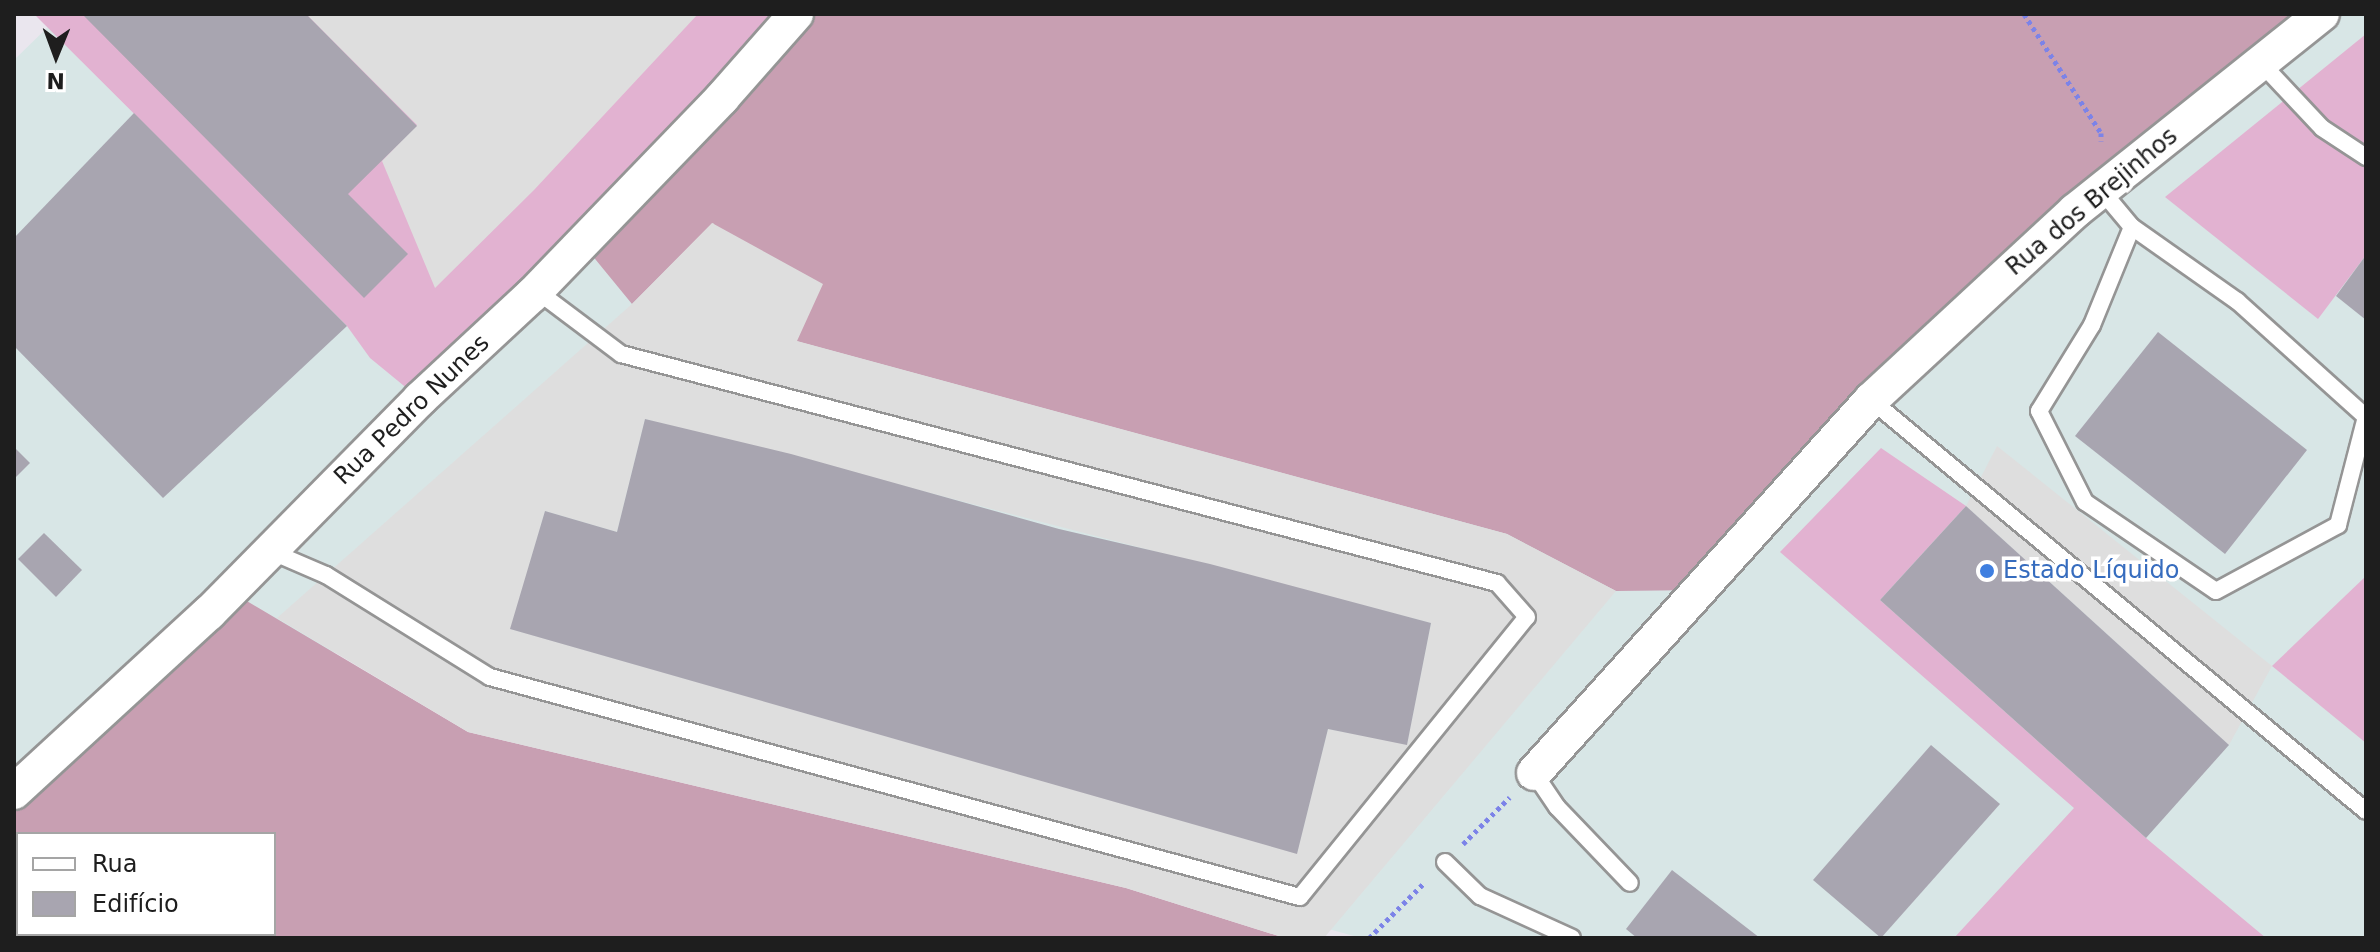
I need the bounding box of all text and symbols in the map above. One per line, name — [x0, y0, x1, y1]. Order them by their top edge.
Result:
north arrow — [16, 16, 96, 96]
text: N — [46, 68, 65, 93]
street label: Rua dos Brejinhos — [2001, 122, 2183, 282]
street label: Rua Pedro Nunes — [329, 329, 495, 491]
place label: Estado Líquido — [2003, 557, 2179, 585]
marker: Estado Líquido — [1978, 562, 1996, 580]
legend — [16, 832, 276, 936]
text: Rua — [92, 850, 138, 878]
text: Edifício — [92, 890, 179, 918]

